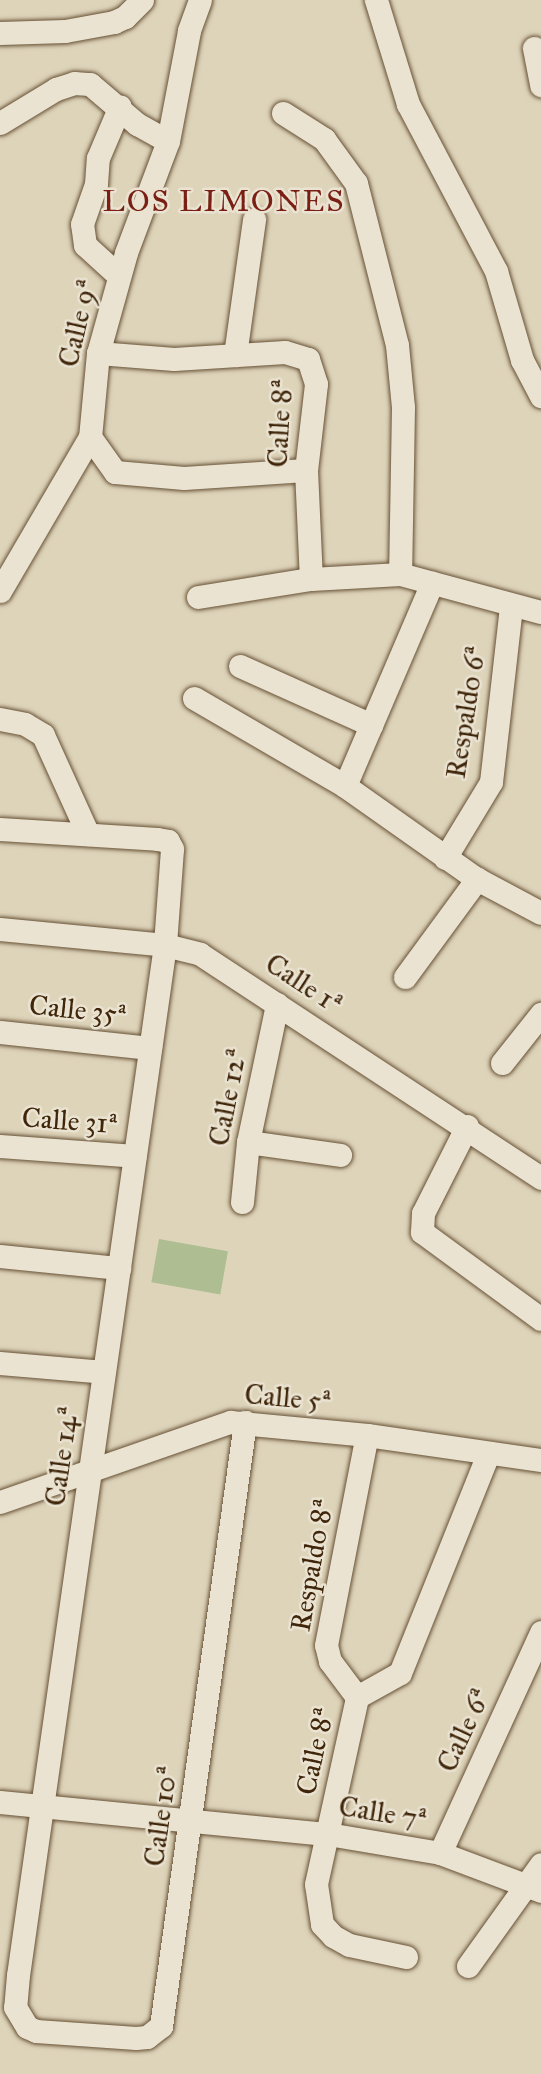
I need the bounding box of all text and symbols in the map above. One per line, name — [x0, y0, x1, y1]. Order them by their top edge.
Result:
district label: LOS LIMONES — [104, 183, 344, 219]
street label: Calle 9ª — [52, 276, 104, 370]
street label: Calle 8ª — [261, 378, 299, 468]
street label: Respaldo 6ª — [439, 643, 493, 781]
street label: Calle 1ª — [259, 947, 349, 1021]
street label: Calle 35ª — [27, 988, 129, 1032]
street label: Calle 12ª — [202, 1045, 254, 1149]
street label: Calle 31ª — [21, 1101, 119, 1141]
street label: Calle 5ª — [243, 1377, 333, 1419]
street label: Calle 14ª — [38, 1404, 86, 1508]
street label: Respaldo 8ª — [284, 1496, 340, 1634]
street label: Calle 6ª — [430, 1683, 498, 1777]
street label: Calle 8ª — [289, 1704, 341, 1798]
street label: Calle 10ª — [137, 1764, 185, 1868]
street label: Calle 7ª — [336, 1789, 430, 1837]

